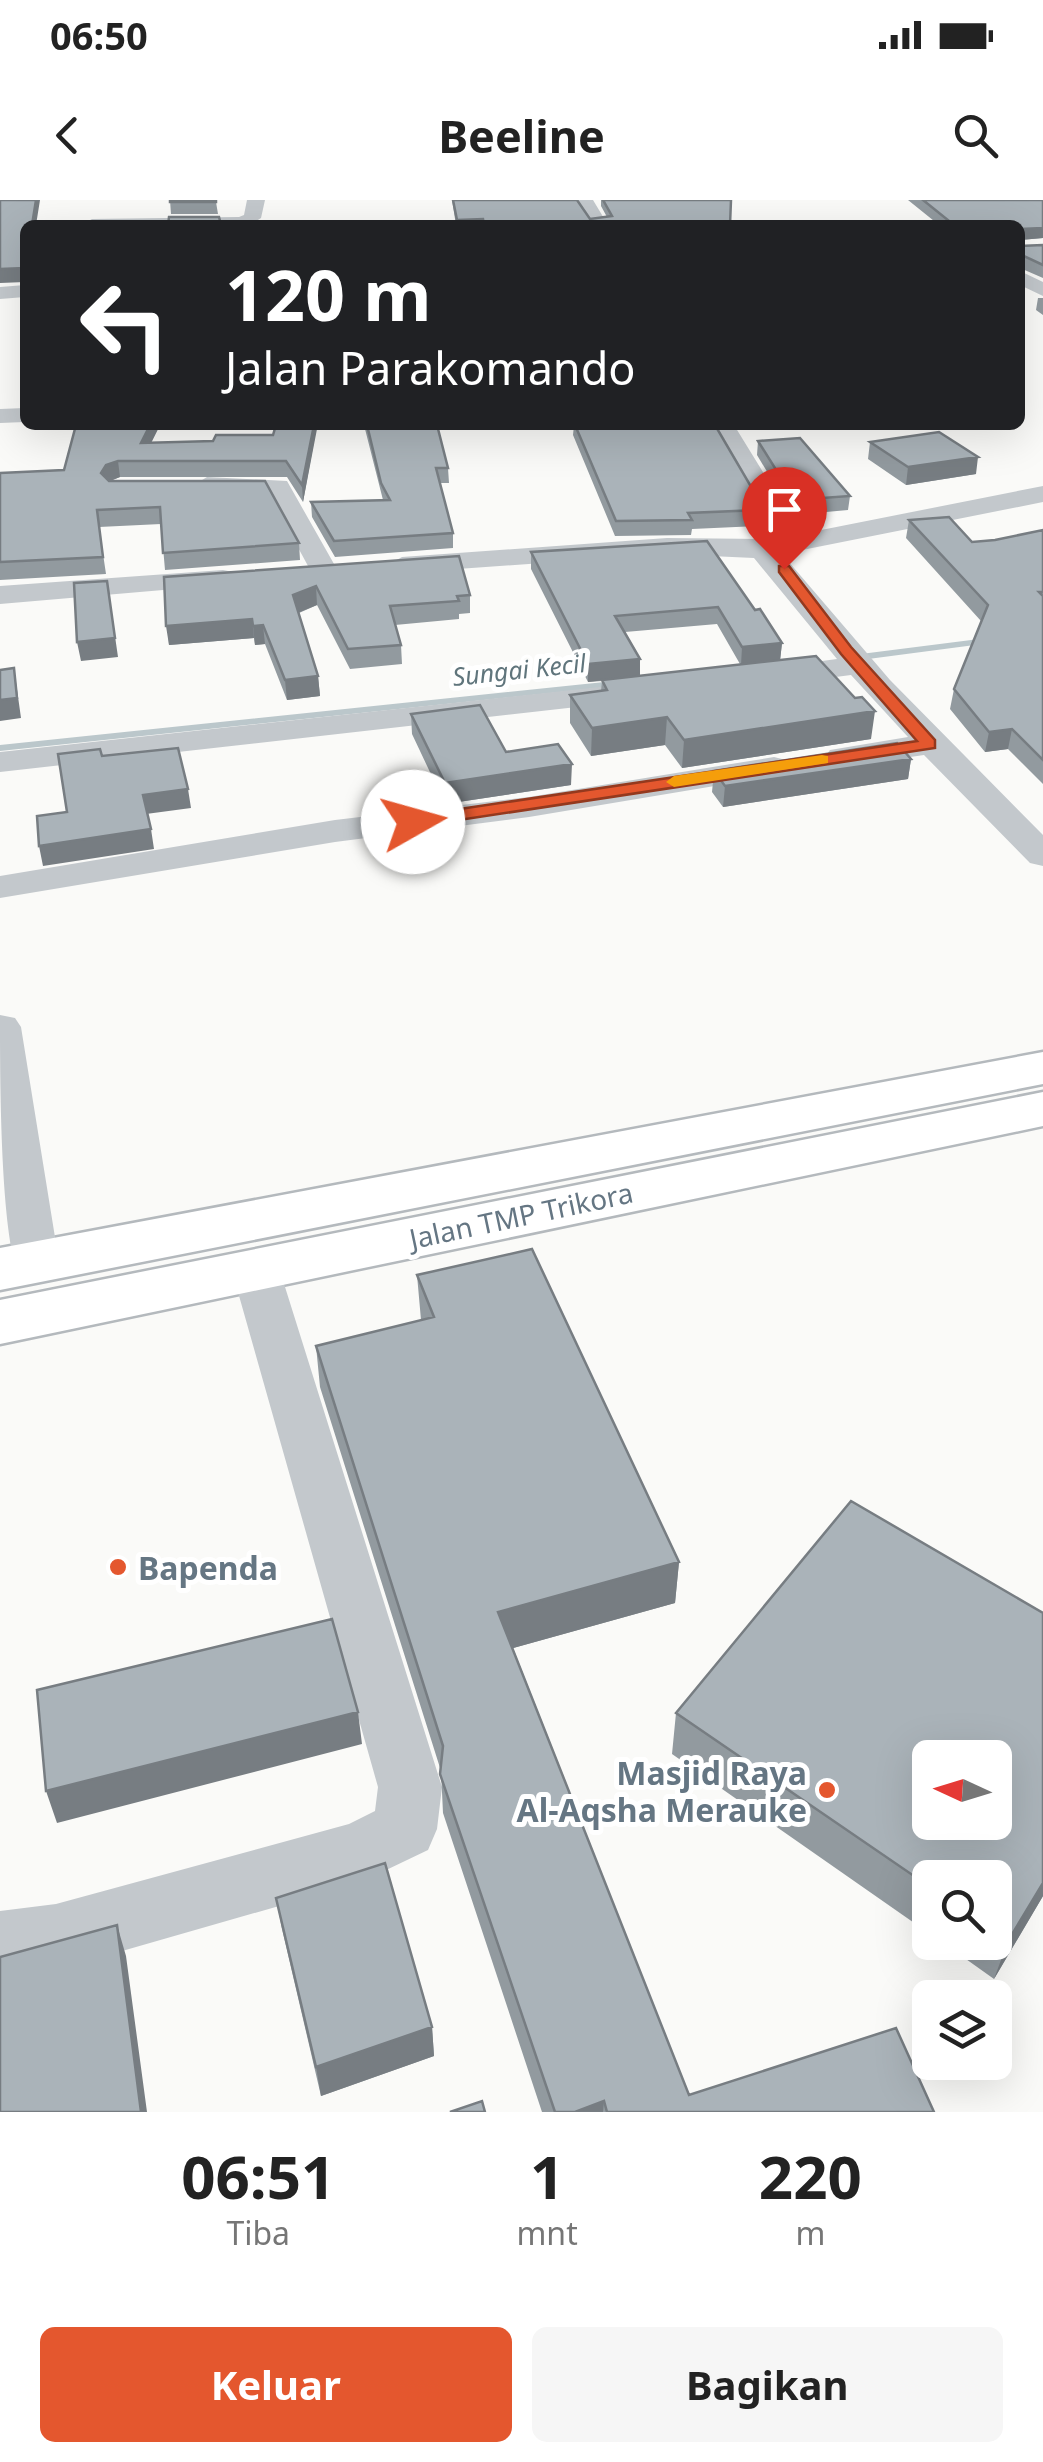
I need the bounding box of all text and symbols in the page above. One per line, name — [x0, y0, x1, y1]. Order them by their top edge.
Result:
text: 06:50 — [50, 9, 148, 61]
text: Beeline — [438, 105, 605, 166]
icon: back — [40, 108, 95, 163]
icon: search — [948, 108, 1003, 163]
text: 120 m — [225, 246, 432, 342]
icon: left — [60, 260, 190, 390]
text: Jalan Parakomando — [225, 337, 636, 398]
pin — [742, 467, 827, 570]
icon: arrive — [757, 482, 812, 537]
water label: Sungai Kecil — [451, 645, 588, 693]
position arrow — [361, 770, 465, 874]
street label: Jalan TMP Trikora — [403, 1173, 636, 1258]
place label: Bapenda — [138, 1546, 278, 1589]
marker: Bapenda — [107, 1556, 129, 1578]
north arrow — [912, 1740, 1012, 1840]
map controls — [912, 1740, 1012, 2080]
place label: Masjid Raya Al-Aqsha Merauke — [517, 1751, 807, 1831]
marker: Masjid Raya Al-Aqsha Merauke — [816, 1779, 838, 1801]
button: search — [912, 1860, 1012, 1960]
button: layers — [912, 1980, 1012, 2080]
text: 06:51 — [181, 2135, 335, 2217]
text: 1 — [530, 2135, 564, 2217]
text: 220 — [759, 2135, 862, 2217]
text: Tiba — [226, 2211, 290, 2254]
text: mnt — [516, 2211, 578, 2254]
text: m — [795, 2211, 825, 2254]
button: Keluar — [40, 2327, 512, 2442]
button: Bagikan — [532, 2327, 1003, 2442]

